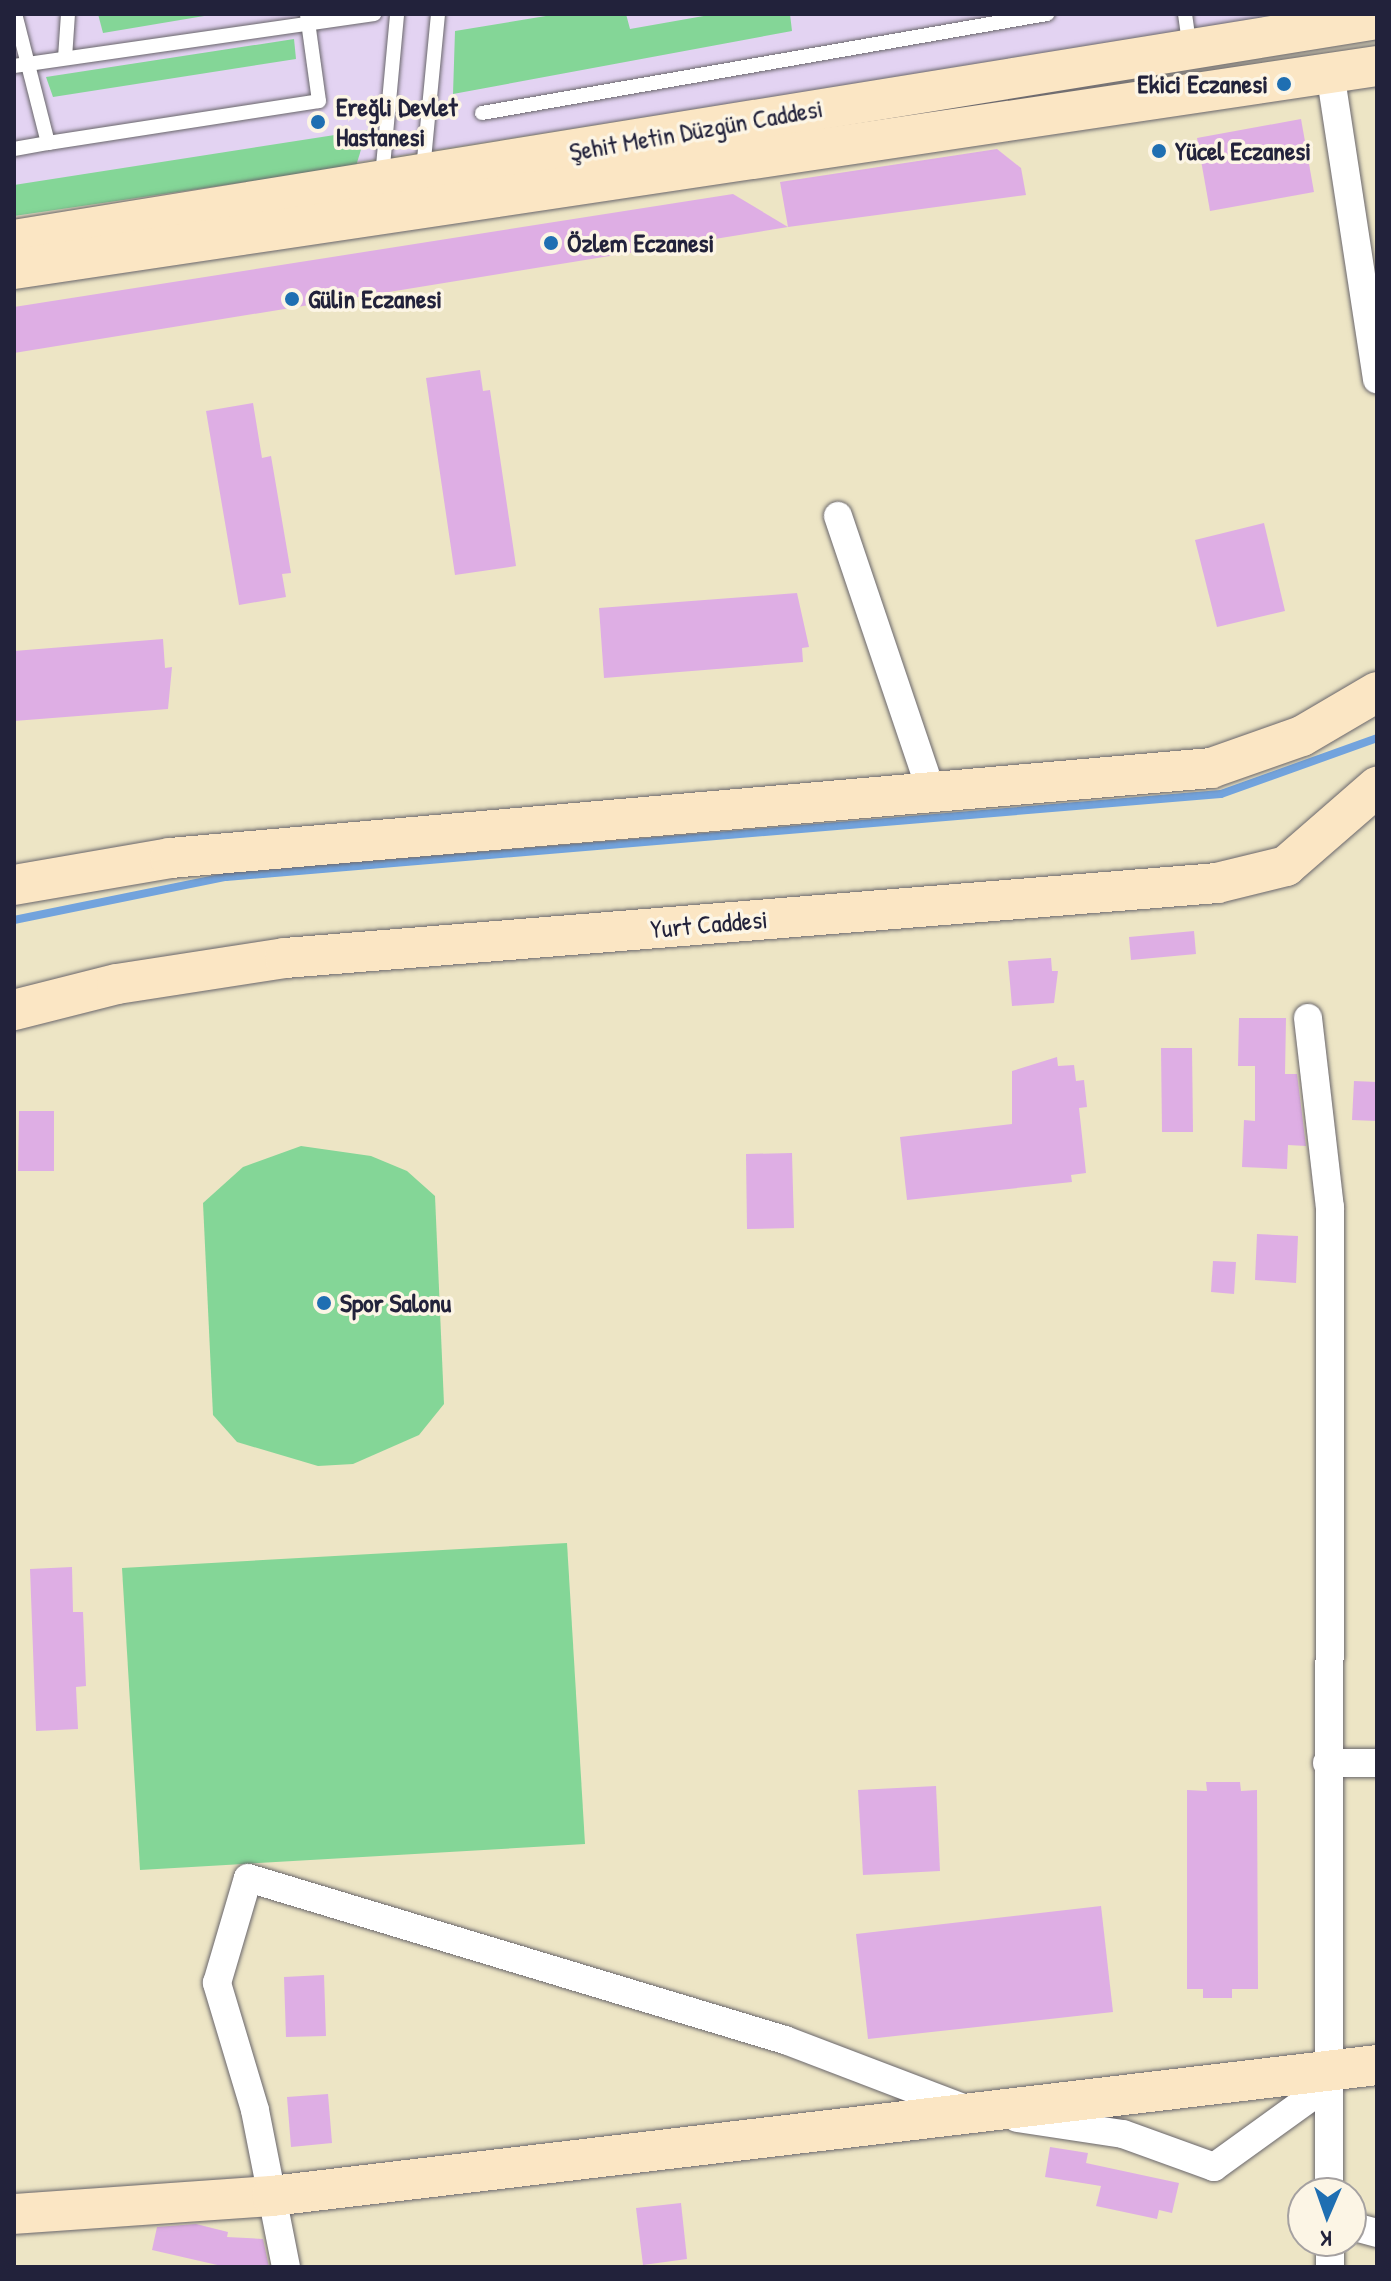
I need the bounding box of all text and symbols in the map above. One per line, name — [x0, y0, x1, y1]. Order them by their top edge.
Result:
place label: Ekici Eczanesi — [1137, 68, 1268, 100]
marker: Ekici Eczanesi — [1275, 75, 1293, 93]
place label: Ereğli Devlet Hastanesi — [336, 91, 457, 152]
street label: Şehit Metin Düzgün Caddesi — [567, 92, 825, 168]
marker: Ereğli Devlet Hastanesi — [307, 111, 329, 133]
place label: Yücel Eczanesi — [1175, 135, 1311, 167]
marker: Yücel Eczanesi — [1150, 142, 1168, 160]
place label: Özlem Eczanesi — [567, 227, 714, 259]
marker: Özlem Eczanesi — [542, 234, 560, 252]
place label: Gülin Eczanesi — [308, 283, 442, 315]
marker: Gülin Eczanesi — [283, 290, 301, 308]
street label: Yurt Caddesi — [649, 903, 769, 945]
place label: Spor Salonu — [340, 1287, 451, 1319]
marker: Spor Salonu — [315, 1294, 333, 1312]
north arrow — [1287, 2177, 1367, 2257]
text: K — [1320, 2224, 1333, 2254]

